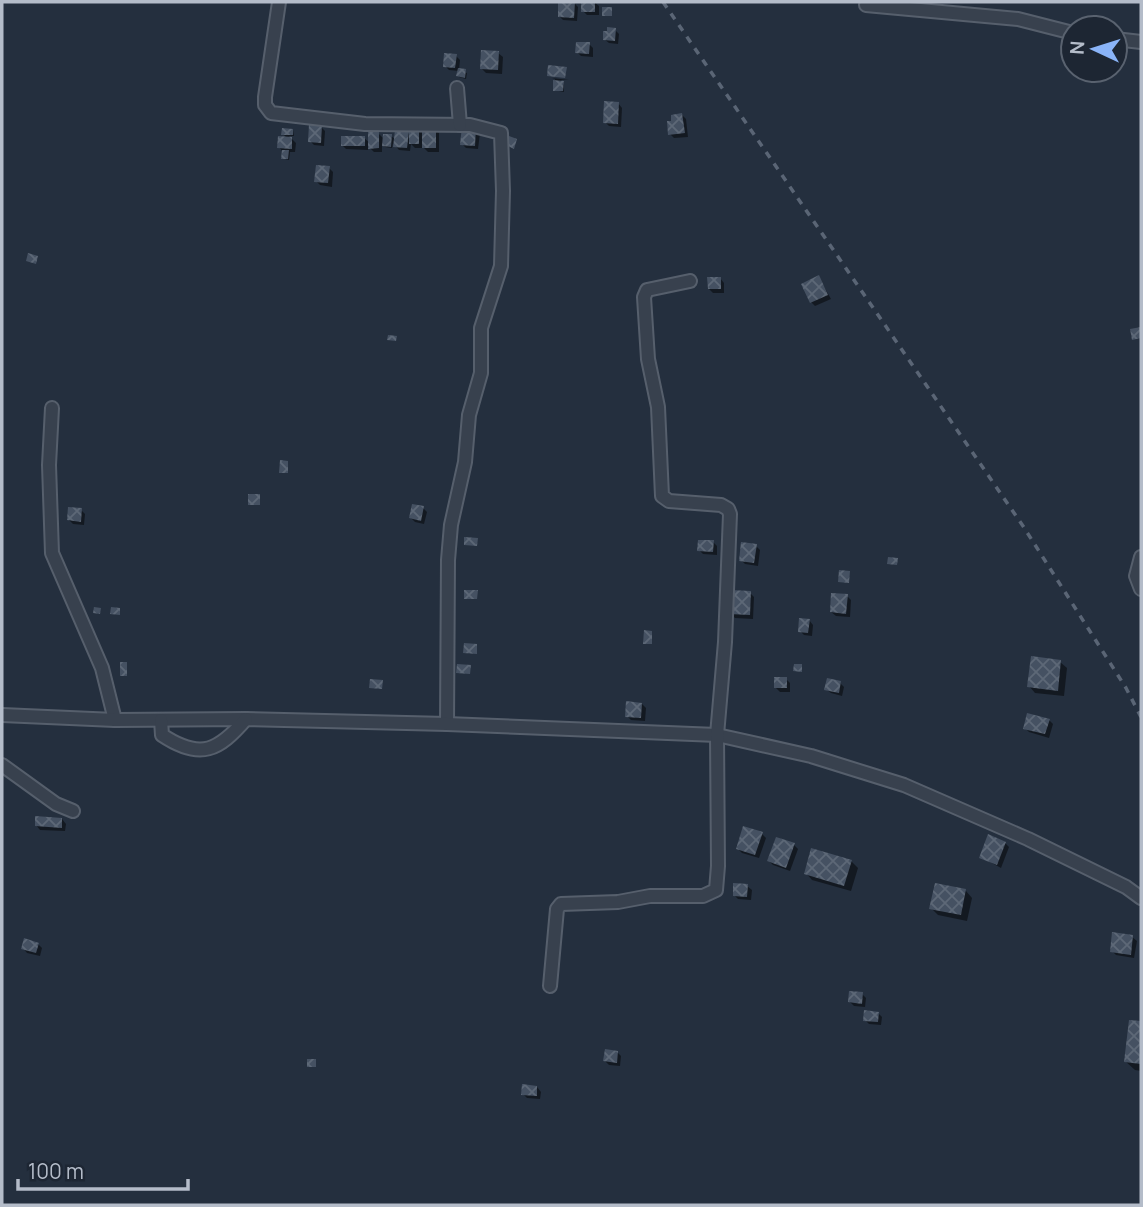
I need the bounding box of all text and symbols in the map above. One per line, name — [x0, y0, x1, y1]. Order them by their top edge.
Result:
north arrow — [1059, 14, 1129, 84]
text: N — [1064, 40, 1090, 56]
scale bar — [18, 1148, 187, 1192]
text: 100 m — [28, 1157, 84, 1185]

